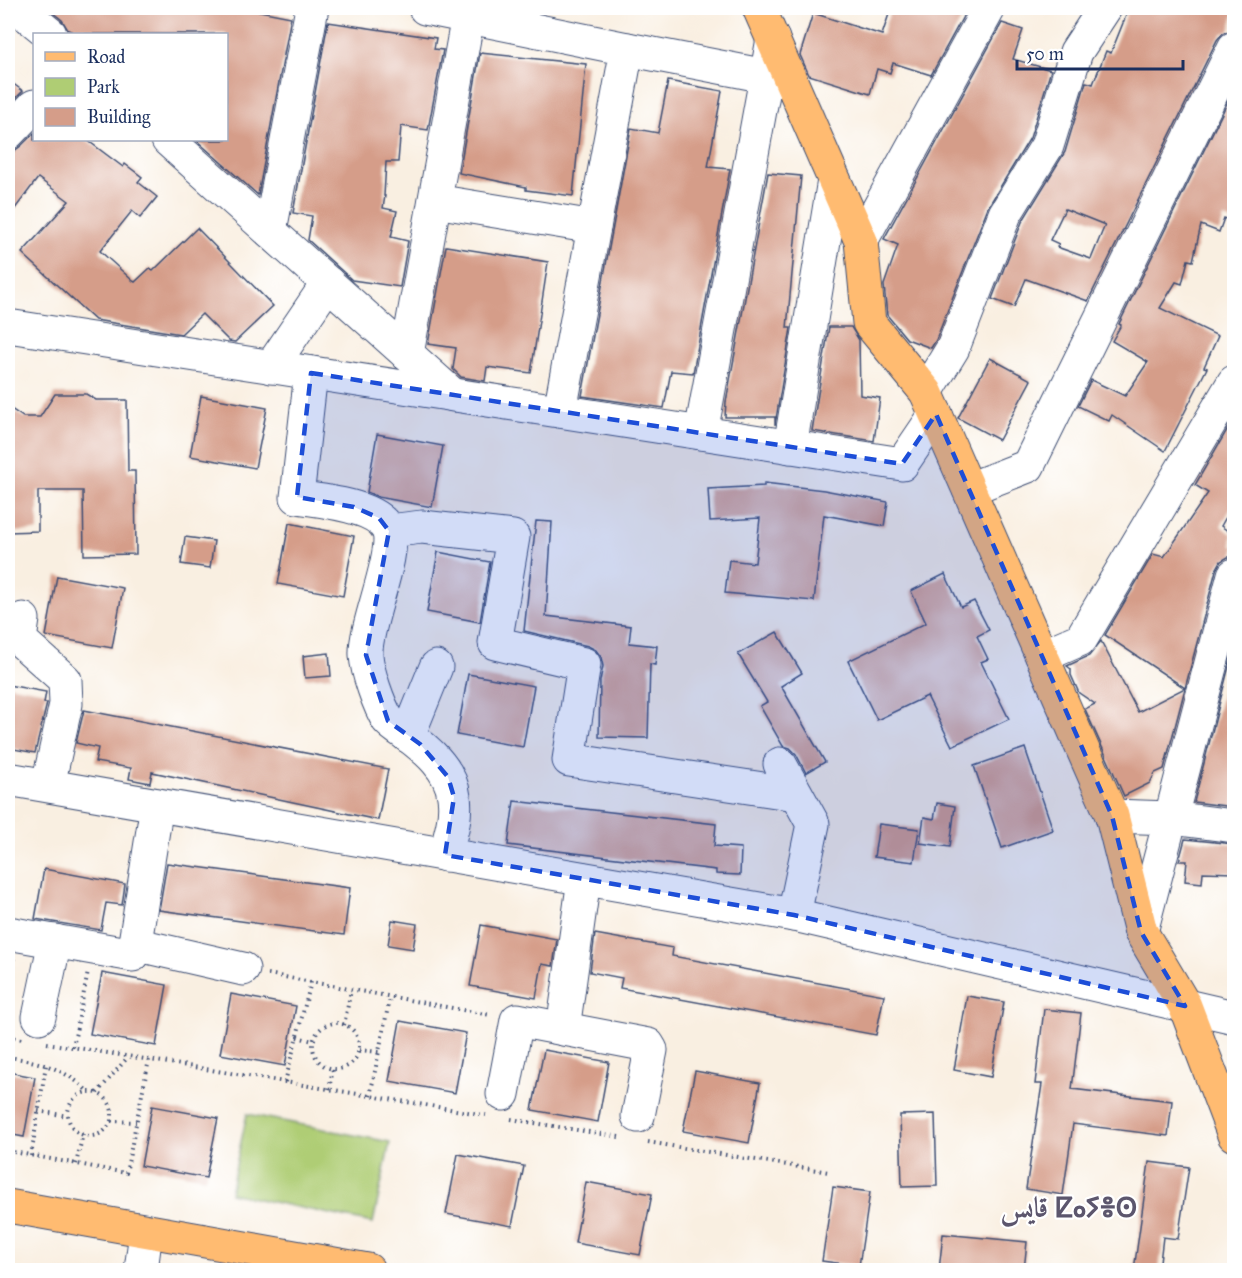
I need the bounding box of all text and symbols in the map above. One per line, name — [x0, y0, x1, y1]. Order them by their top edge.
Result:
legend — [33, 33, 228, 141]
scale bar — [1017, 33, 1184, 71]
text: 50 m — [1026, 43, 1064, 65]
text: Road — [87, 46, 125, 68]
text: Park — [87, 76, 120, 98]
text: Building — [87, 106, 151, 129]
district label: قايس ⵇⴰⵢⴻⵙ — [1001, 1190, 1137, 1227]

